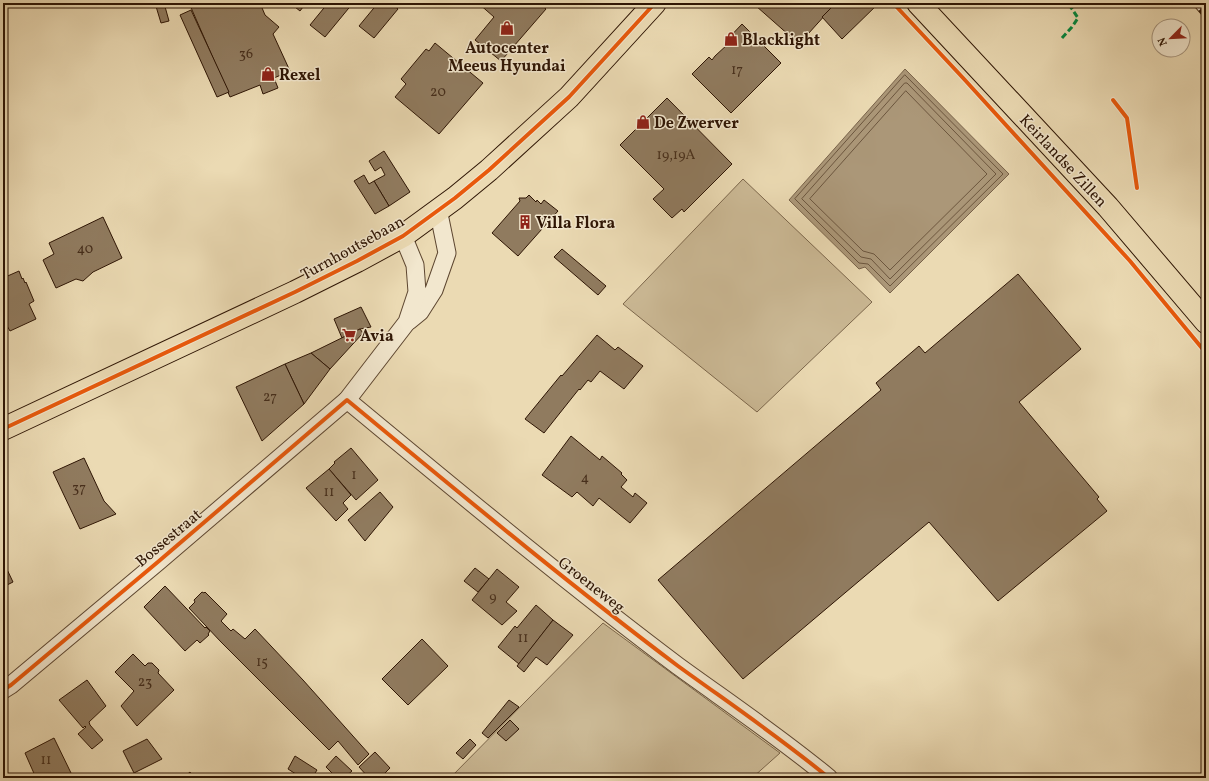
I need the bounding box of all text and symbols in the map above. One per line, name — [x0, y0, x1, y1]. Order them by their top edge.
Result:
north arrow — [1151, 18, 1191, 58]
shop icon: Autocenter Meeus Hyundai — [499, 20, 515, 36]
place label: Blacklight — [742, 30, 820, 52]
shop icon: Blacklight — [723, 31, 739, 47]
text: N — [1155, 35, 1172, 48]
place label: Autocenter Meeus Hyundai — [448, 38, 566, 78]
house number: 36 — [239, 45, 253, 64]
house number: 17 — [731, 61, 743, 80]
place label: Rexel — [279, 65, 321, 87]
shop icon: Rexel — [260, 66, 276, 82]
house number: 20 — [430, 83, 446, 102]
street label: Keirlandse Zillen — [1014, 110, 1111, 213]
place label: De Zwerver — [654, 113, 739, 135]
shop icon: De Zwerver — [635, 114, 651, 130]
house number: 19,19A — [657, 146, 696, 165]
street label: Turnhoutsebaan — [297, 211, 409, 286]
place label: Villa Flora — [536, 213, 615, 235]
building icon: Villa Flora — [517, 214, 533, 230]
house number: 40 — [77, 240, 93, 259]
place label: Avia — [360, 326, 394, 348]
supermarket icon: Avia — [341, 327, 357, 343]
house number: 27 — [263, 388, 277, 407]
house number: 1 — [351, 466, 357, 485]
house number: 4 — [581, 469, 589, 488]
house number: 37 — [72, 479, 86, 498]
house number: 11 — [324, 483, 334, 502]
street label: Bossestraat — [131, 504, 207, 573]
street label: Groeneweg — [553, 552, 629, 619]
house number: 9 — [489, 588, 497, 607]
house number: 11 — [518, 629, 528, 648]
house number: 15 — [256, 653, 268, 672]
house number: 23 — [138, 673, 152, 692]
house number: 11 — [41, 751, 51, 770]

